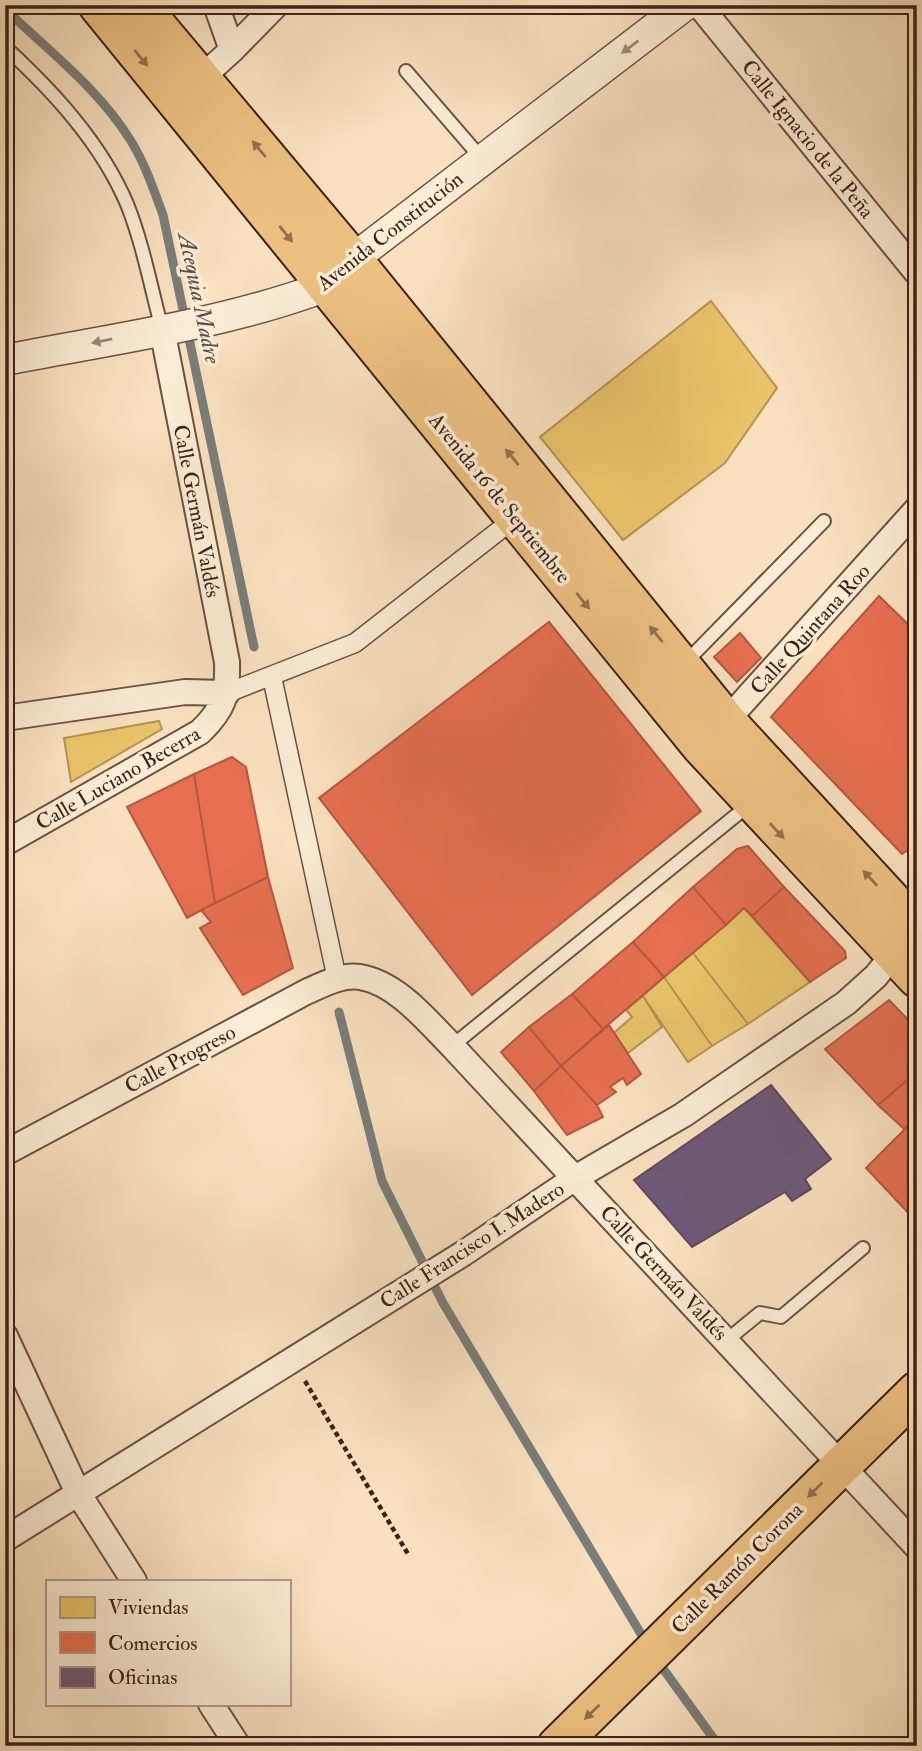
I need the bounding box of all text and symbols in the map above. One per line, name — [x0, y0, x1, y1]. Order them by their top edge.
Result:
one-way arrow — [621, 39, 639, 53]
one-way arrow — [134, 49, 149, 67]
street label: Calle Ignacio de la Peña — [735, 54, 880, 224]
one-way arrow — [252, 140, 267, 157]
street label: Avenida Constitución — [311, 166, 469, 298]
one-way arrow — [278, 225, 293, 242]
water label: Acequia Madre — [171, 227, 228, 367]
one-way arrow — [91, 336, 113, 347]
street label: Avenida 16 de Septiembre — [422, 407, 577, 589]
street label: Calle Germán Valdés — [167, 422, 227, 600]
one-way arrow — [505, 448, 520, 466]
street label: Calle Quintana Roo — [744, 558, 876, 700]
one-way arrow — [576, 591, 591, 609]
one-way arrow — [648, 625, 663, 643]
street label: Calle Luciano Becerra — [31, 720, 206, 837]
one-way arrow — [769, 822, 785, 839]
one-way arrow — [863, 870, 879, 887]
street label: Calle Progreso — [120, 1019, 240, 1100]
street label: Calle Francisco I. Madero — [375, 1176, 570, 1315]
street label: Calle Germán Valdés — [594, 1200, 733, 1347]
one-way arrow — [807, 1482, 823, 1498]
street label: Calle Ramón Corona — [666, 1496, 809, 1640]
legend — [46, 1580, 290, 1706]
text: Viviendas — [108, 1594, 189, 1621]
text: Comercios — [108, 1630, 198, 1657]
text: Oficinas — [108, 1664, 177, 1691]
one-way arrow — [584, 1704, 601, 1720]

